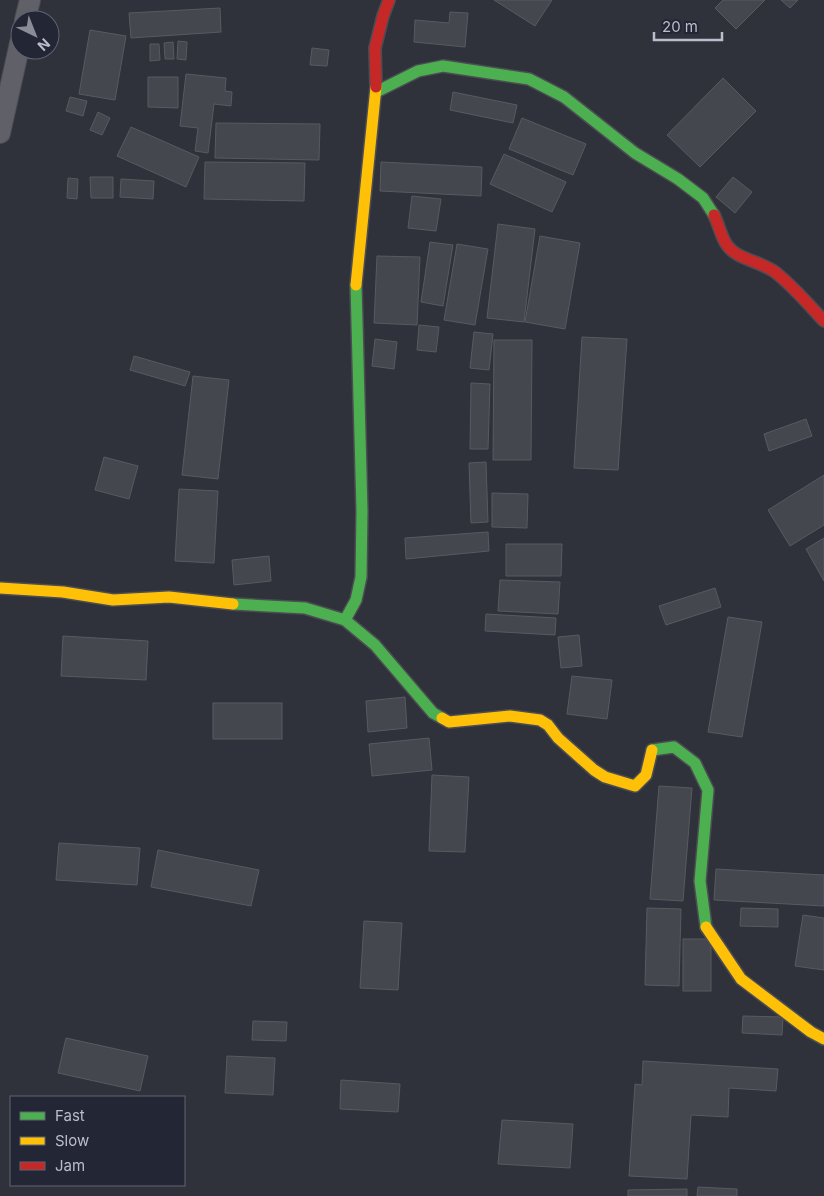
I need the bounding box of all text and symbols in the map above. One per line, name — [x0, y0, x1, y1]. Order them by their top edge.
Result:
north arrow — [10, 10, 60, 60]
scale bar — [654, 10, 722, 42]
text: 20 m — [662, 17, 698, 36]
text: N — [35, 35, 54, 55]
legend — [10, 1096, 185, 1186]
text: Fast — [55, 1106, 85, 1125]
text: Slow — [55, 1131, 89, 1150]
text: Jam — [55, 1156, 85, 1175]

